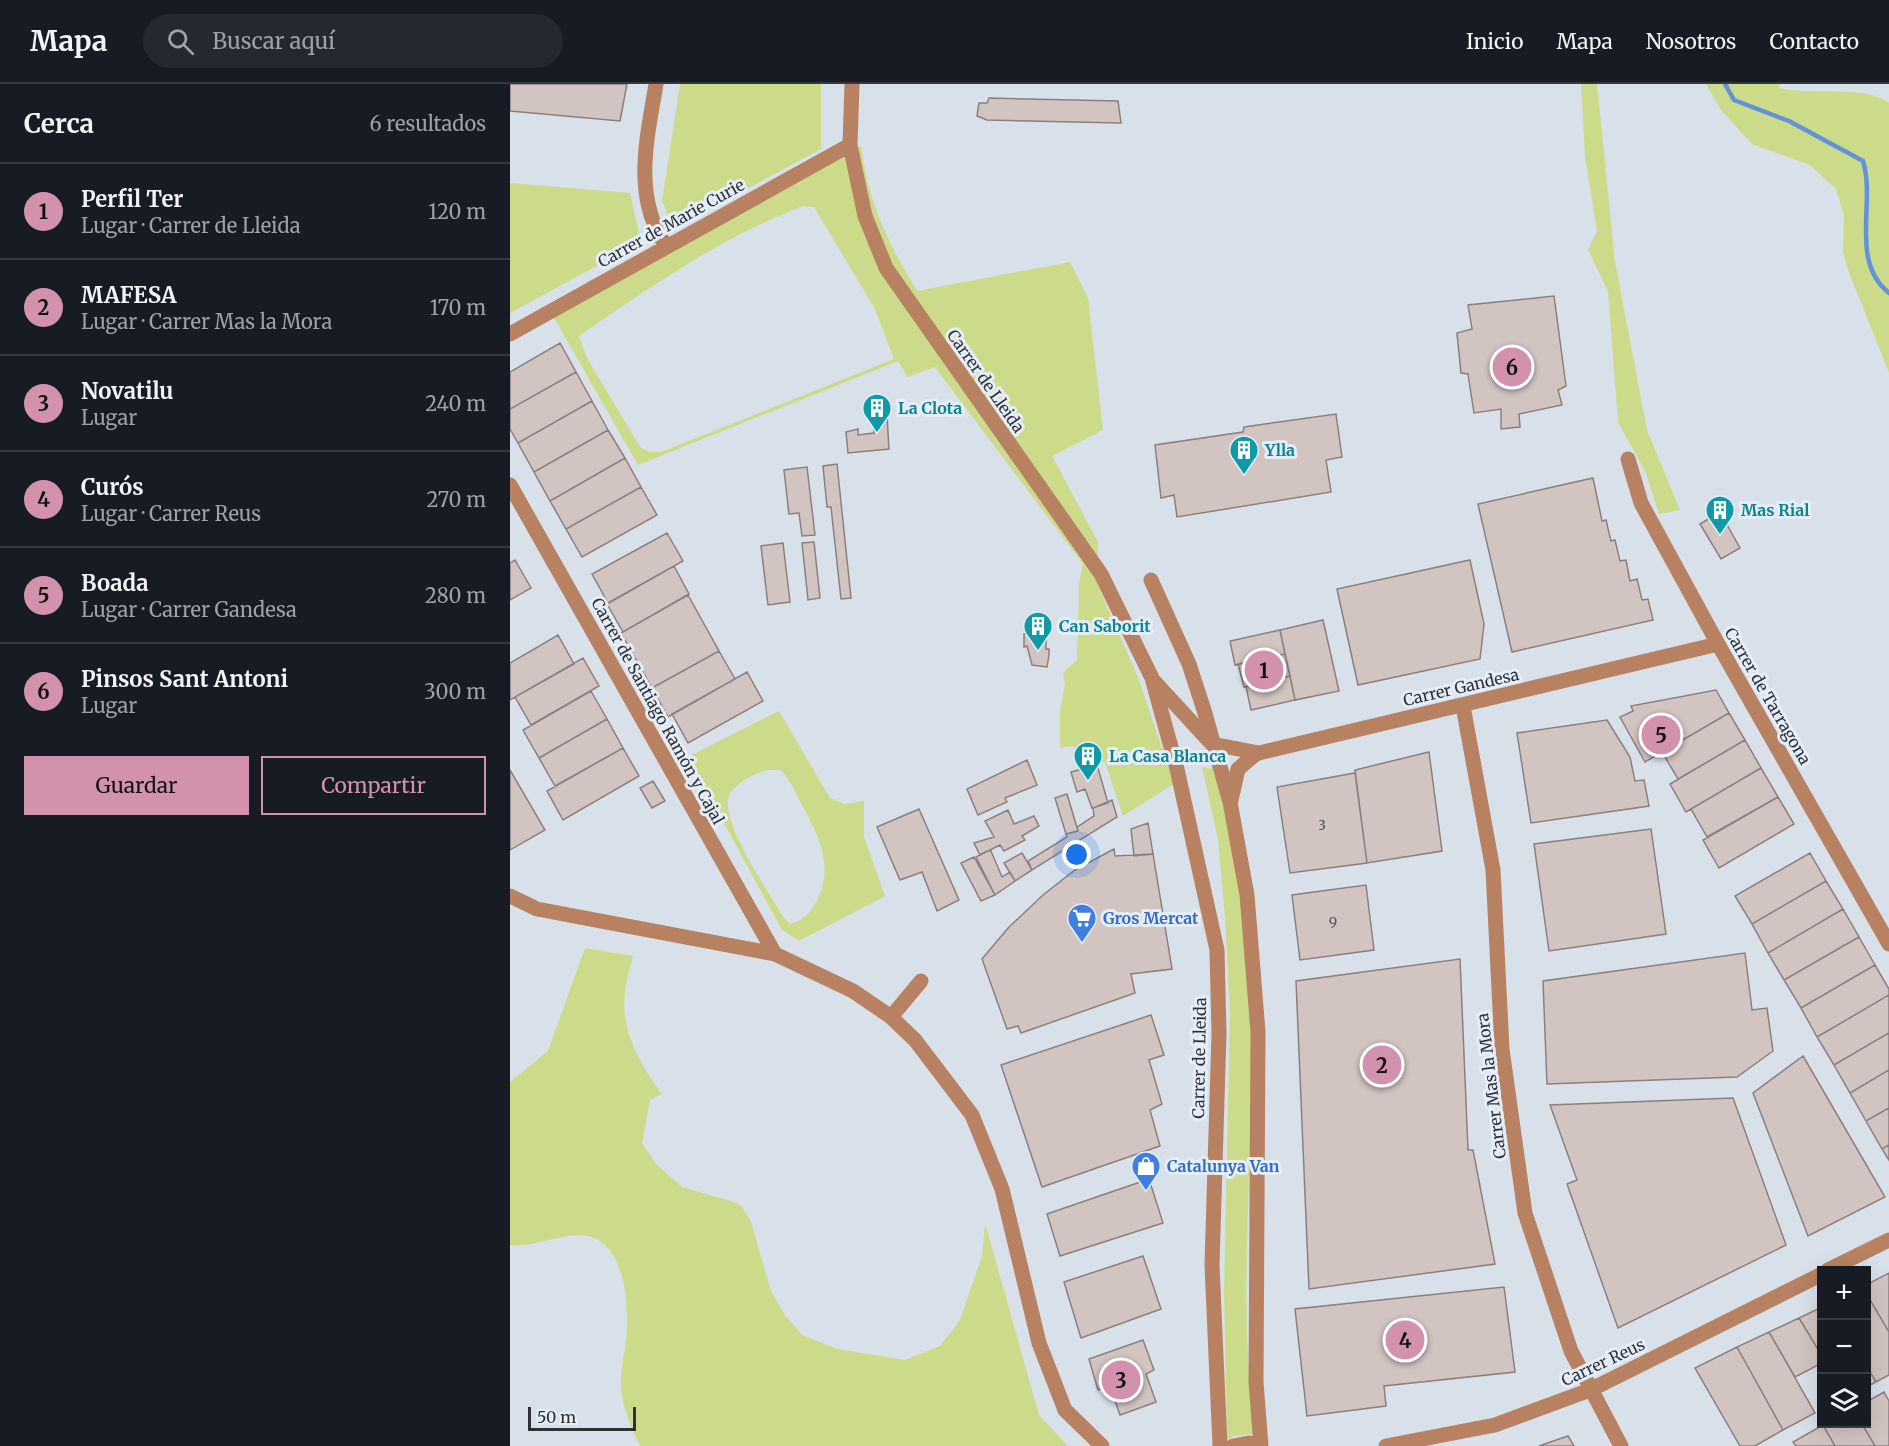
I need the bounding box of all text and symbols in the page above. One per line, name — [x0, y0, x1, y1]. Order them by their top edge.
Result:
search box — [143, 14, 563, 68]
text: Mapa — [30, 23, 107, 59]
icon: search — [164, 25, 197, 58]
text: Buscar aquí — [212, 27, 335, 55]
text: Inicio — [1466, 28, 1524, 55]
text: Mapa — [1557, 28, 1613, 55]
text: Nosotros — [1646, 28, 1736, 55]
text: Contacto — [1769, 28, 1859, 55]
text: Cerca — [24, 107, 94, 140]
text: 6 resultados — [370, 111, 486, 136]
street label: Carrer de Marie Curie — [594, 174, 748, 272]
text: Perfil Ter — [81, 185, 183, 213]
text: 1 — [39, 199, 48, 224]
text: 120 m — [428, 199, 486, 224]
text: Lugar · Carrer de Lleida — [81, 213, 300, 238]
text: MAFESA — [81, 281, 177, 309]
text: 2 — [38, 295, 49, 320]
text: 170 m — [430, 295, 486, 320]
text: Lugar · Carrer Mas la Mora — [81, 309, 332, 334]
street label: Carrer de Lleida — [943, 326, 1029, 437]
pin: 6 — [1492, 344, 1532, 390]
text: Novatilu — [81, 377, 173, 405]
text: 3 — [38, 391, 49, 416]
text: 240 m — [425, 391, 486, 416]
building icon: La Clota — [861, 392, 893, 434]
place label: La Clota — [898, 398, 962, 418]
text: Lugar — [81, 405, 137, 430]
building icon: Ylla — [1228, 434, 1260, 476]
place label: Ylla — [1264, 440, 1295, 460]
text: Curós — [81, 473, 144, 501]
text: 4 — [37, 487, 50, 512]
text: 270 m — [426, 487, 486, 512]
building icon: Mas Rial — [1704, 494, 1736, 536]
place label: Mas Rial — [1741, 500, 1809, 520]
text: Lugar · Carrer Reus — [81, 501, 261, 526]
text: Boada — [81, 569, 149, 597]
text: 5 — [38, 583, 49, 608]
text: 280 m — [425, 583, 486, 608]
street label: Carrer de Santiago Ramón y Cajal — [587, 594, 729, 828]
text: Lugar · Carrer Gandesa — [81, 597, 297, 622]
building icon: Can Saborit — [1022, 610, 1054, 652]
place label: Can Saborit — [1059, 616, 1151, 636]
street label: Carrer de Tarragona — [1721, 624, 1816, 768]
pin: 1 — [1244, 648, 1284, 692]
street label: Carrer Gandesa — [1401, 664, 1521, 710]
text: Pinsos Sant Antoni — [81, 665, 288, 693]
text: 6 — [37, 679, 50, 704]
text: 300 m — [424, 679, 486, 704]
text: Lugar — [81, 693, 137, 718]
pin: 5 — [1642, 712, 1680, 758]
building icon: La Casa Blanca — [1072, 740, 1104, 782]
place label: La Casa Blanca — [1109, 746, 1226, 766]
button: Guardar — [24, 756, 249, 815]
button: Compartir — [261, 756, 486, 815]
house number: 3 — [1318, 816, 1326, 834]
your location — [1062, 840, 1091, 869]
supermarket icon: Gros Mercat — [1066, 902, 1098, 944]
place label: Gros Mercat — [1103, 908, 1199, 928]
house number: 9 — [1329, 913, 1337, 931]
street label: Carrer de Lleida — [1188, 997, 1210, 1119]
street label: Carrer Mas la Mora — [1472, 1012, 1510, 1160]
pin: 2 — [1362, 1042, 1402, 1088]
shop icon: Catalunya Van — [1130, 1150, 1162, 1192]
place label: Catalunya Van — [1167, 1156, 1280, 1176]
map controls — [1817, 1266, 1871, 1428]
button: + — [1817, 1266, 1871, 1320]
pin: 4 — [1386, 1318, 1424, 1362]
button: − — [1817, 1320, 1871, 1374]
street label: Carrer Reus — [1558, 1334, 1648, 1390]
pin: 3 — [1102, 1358, 1140, 1402]
button: layers — [1817, 1374, 1871, 1428]
scale bar — [528, 1404, 636, 1432]
text: 50 m — [537, 1407, 576, 1427]

